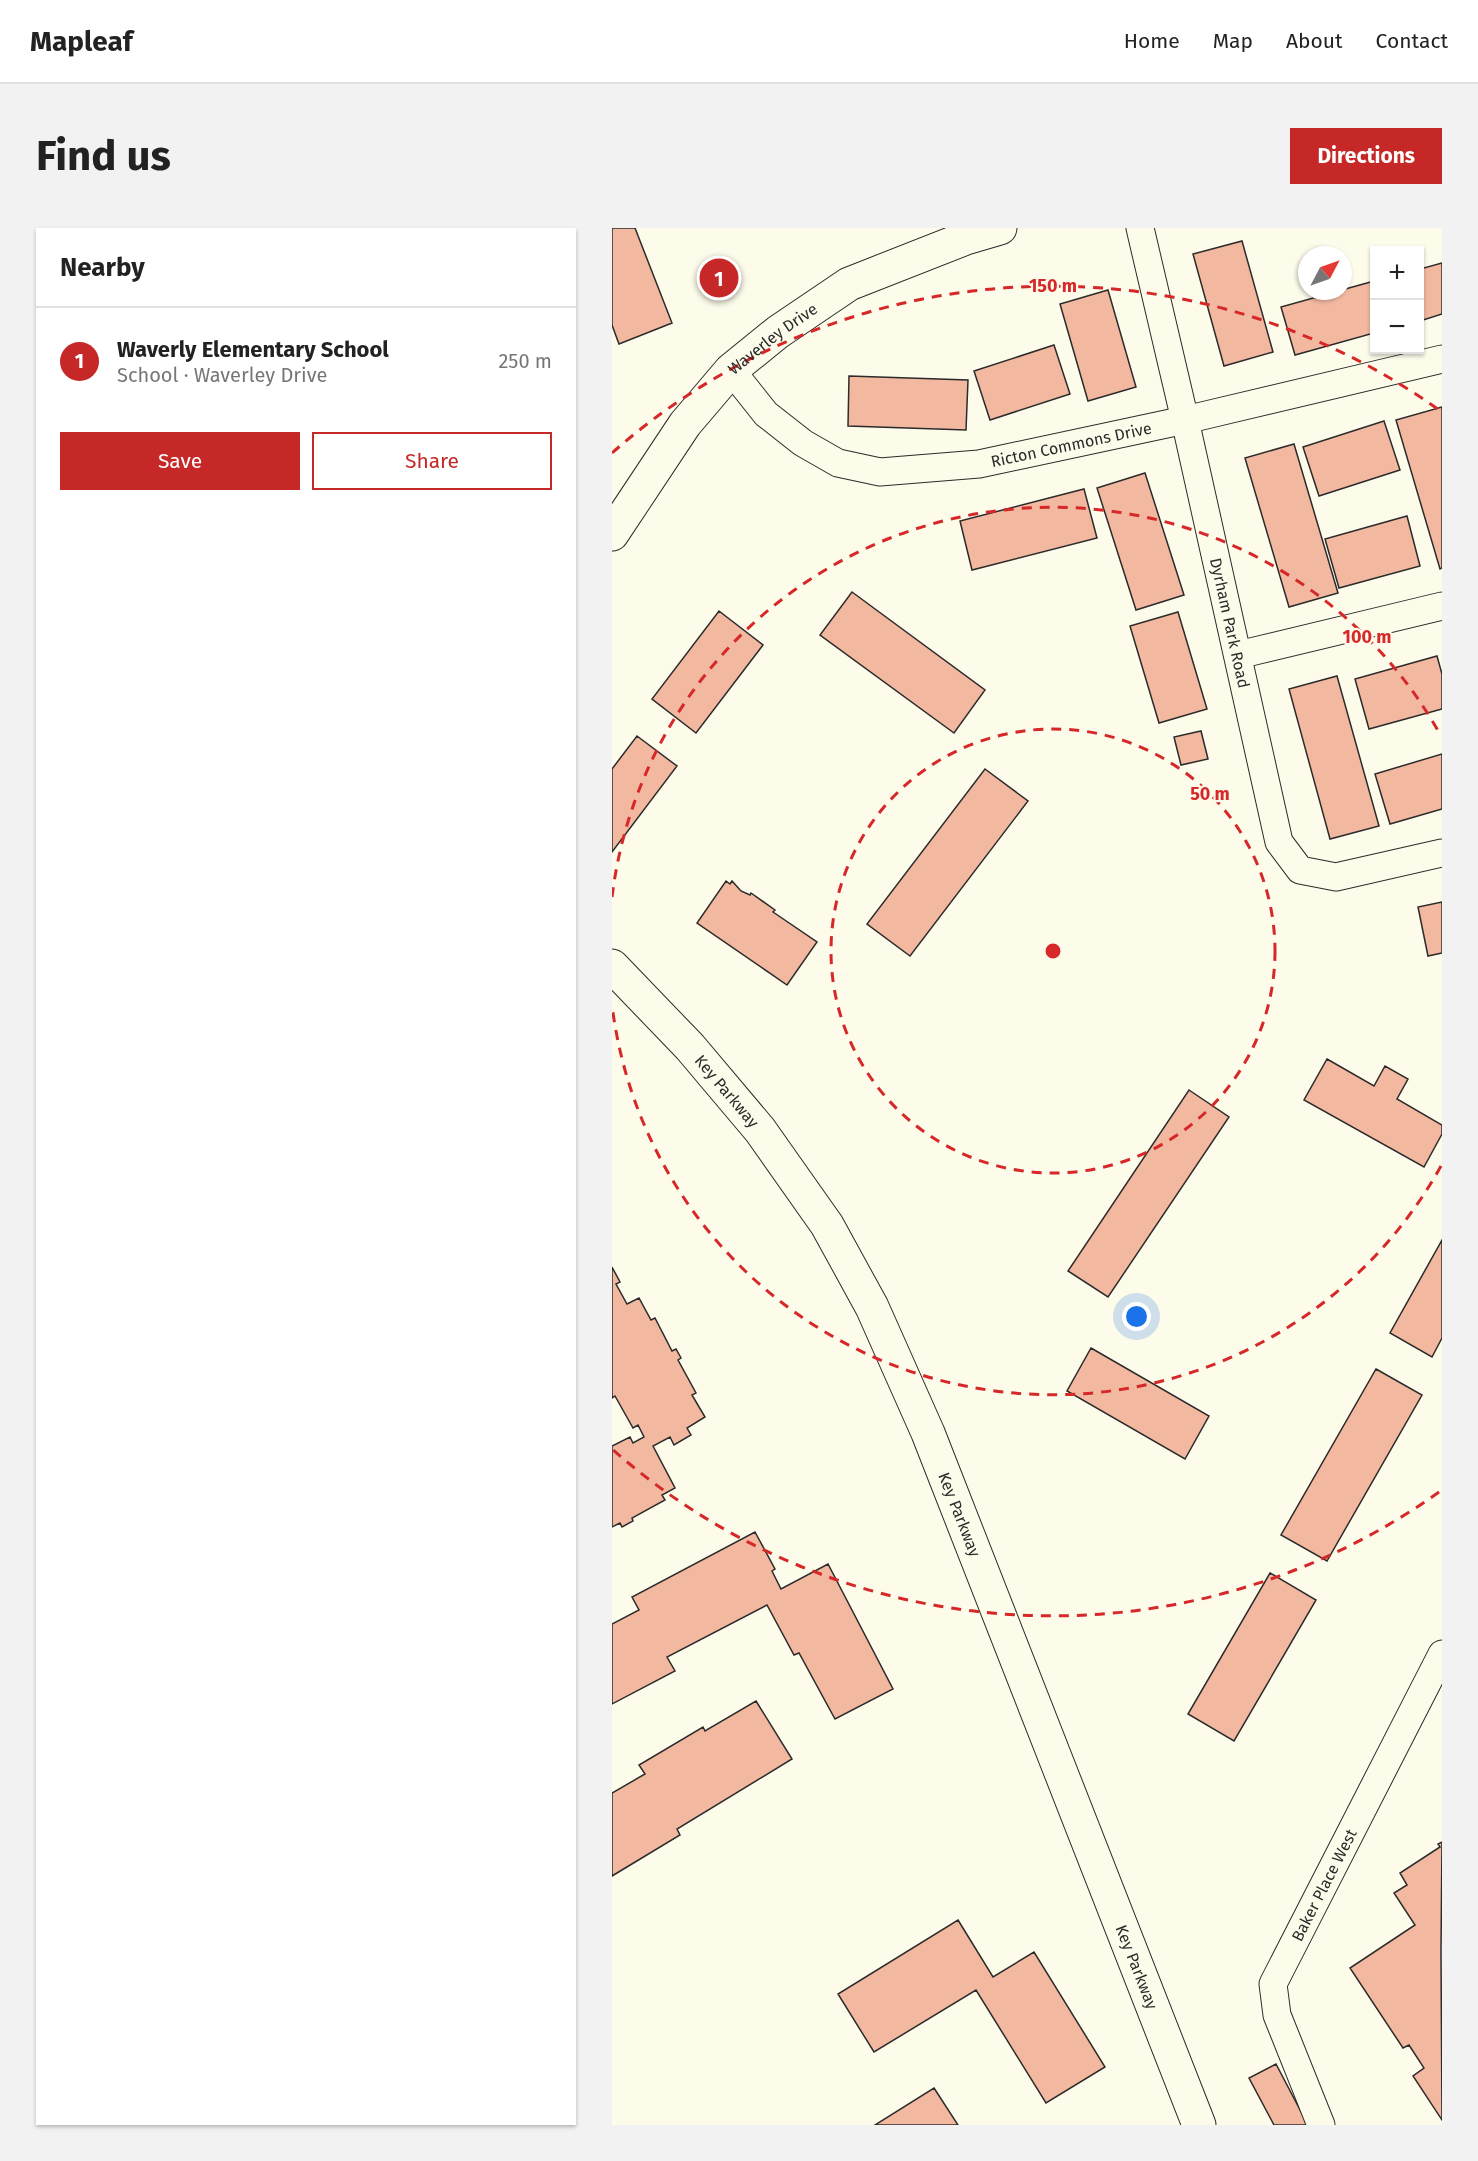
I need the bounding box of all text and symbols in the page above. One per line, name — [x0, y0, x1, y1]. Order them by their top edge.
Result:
text: Mapleaf — [30, 25, 133, 58]
text: Home — [1124, 28, 1180, 54]
text: Map — [1213, 28, 1253, 54]
text: About — [1286, 28, 1343, 54]
text: Contact — [1376, 28, 1448, 54]
button: Directions — [1290, 128, 1442, 184]
text: Find us — [36, 131, 171, 181]
north arrow — [1298, 246, 1352, 300]
map controls — [1370, 246, 1424, 354]
button: + — [1370, 246, 1424, 300]
text: Nearby — [60, 252, 145, 283]
pin: 1 — [700, 256, 738, 300]
text: 150 m — [1029, 275, 1077, 297]
street label: Waverley Drive — [724, 299, 821, 379]
button: − — [1370, 300, 1424, 354]
text: Waverly Elementary School — [117, 336, 389, 363]
text: 1 — [75, 349, 84, 373]
text: 250 m — [498, 349, 552, 373]
text: School · Waverley Drive — [117, 363, 327, 387]
street label: Ricton Commons Drive — [989, 418, 1153, 471]
button: Save — [60, 432, 300, 490]
button: Share — [312, 432, 552, 490]
street label: Dyrham Park Road — [1206, 556, 1253, 690]
text: 100 m — [1343, 626, 1391, 648]
text: 50 m — [1190, 783, 1230, 805]
centre of rings — [1043, 941, 1063, 961]
street label: Key Parkway — [691, 1051, 763, 1132]
your location — [1122, 1302, 1151, 1331]
street label: Key Parkway — [934, 1470, 985, 1560]
street label: Baker Place West — [1288, 1826, 1361, 1944]
street label: Key Parkway — [1111, 1922, 1162, 2012]

